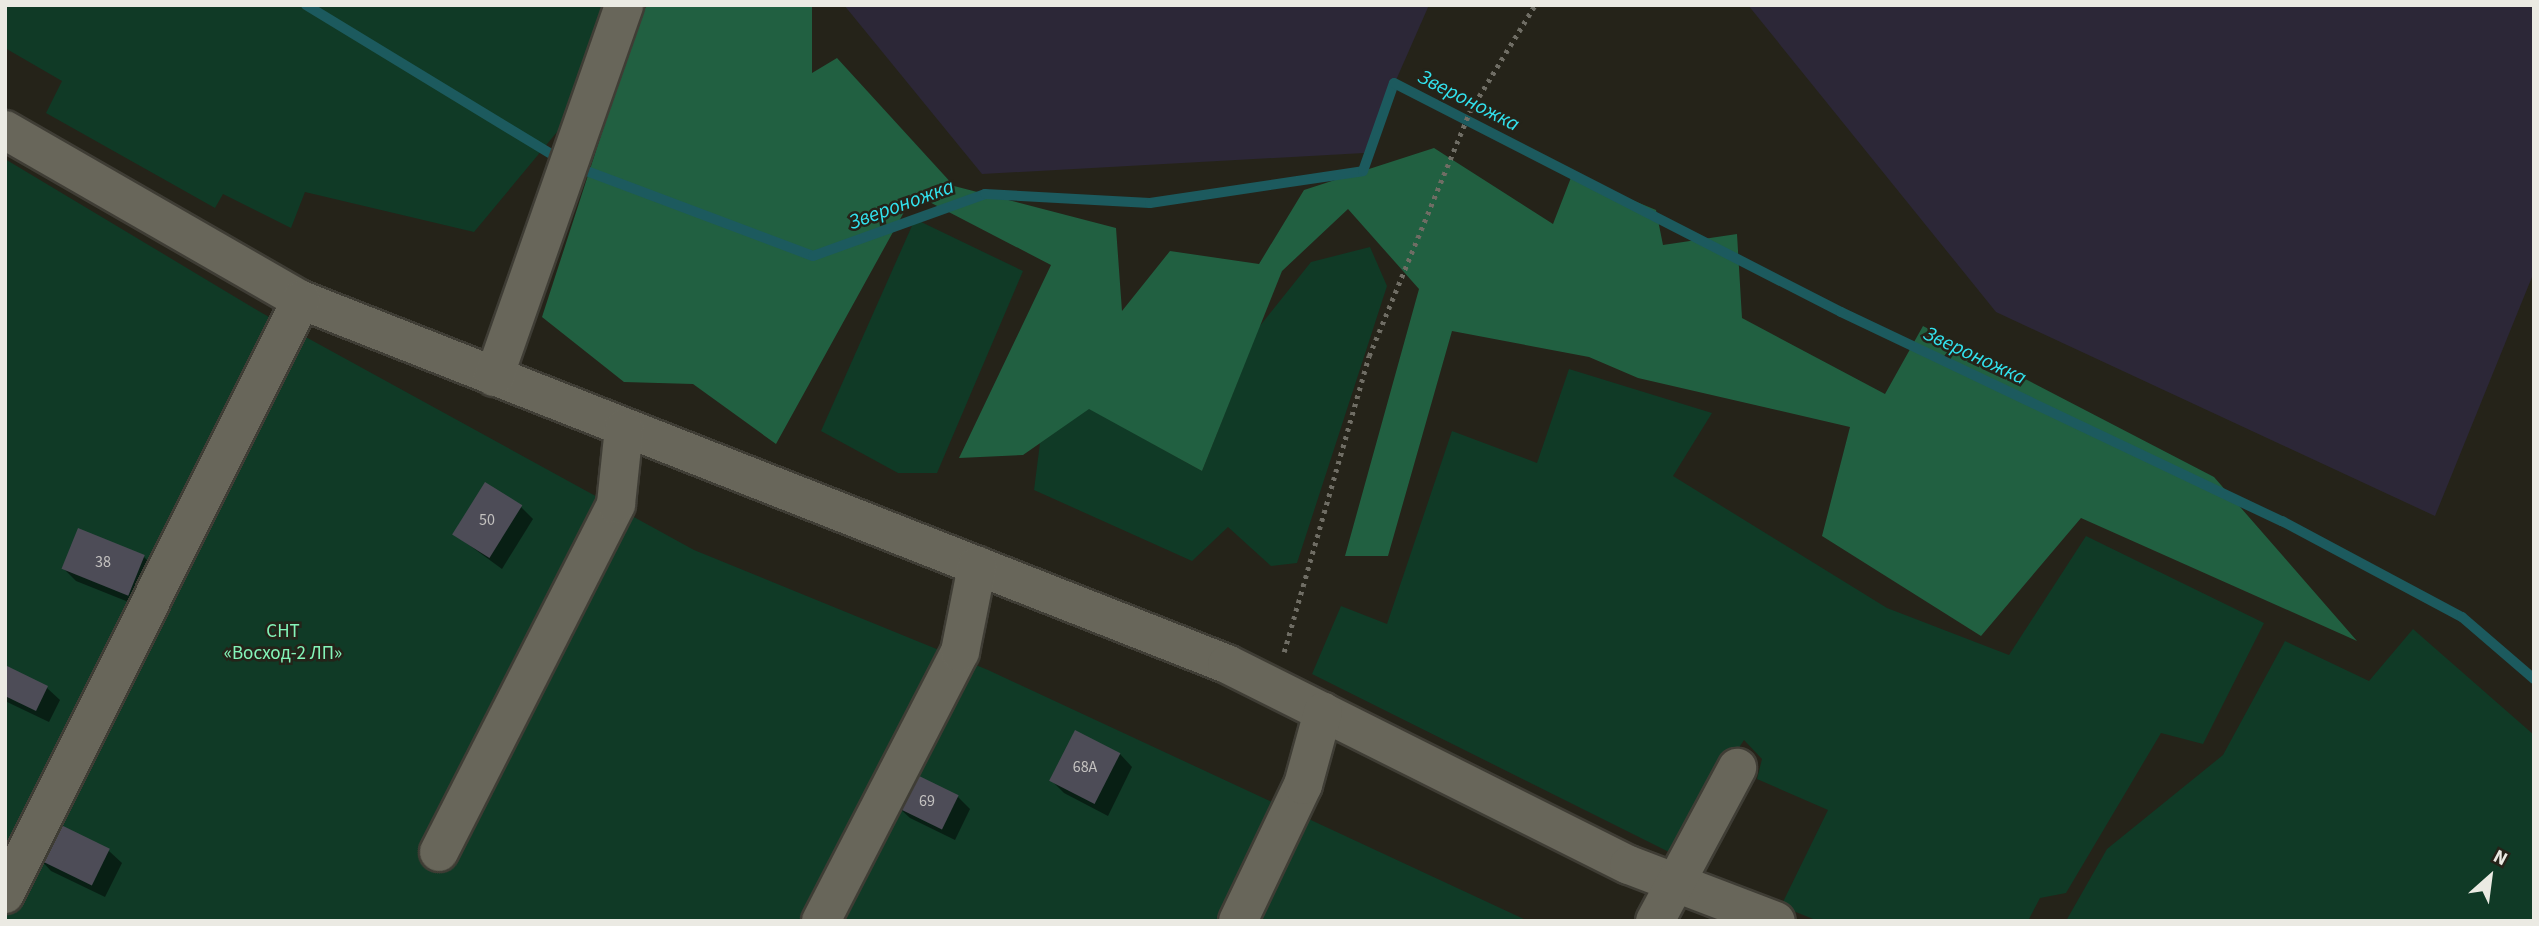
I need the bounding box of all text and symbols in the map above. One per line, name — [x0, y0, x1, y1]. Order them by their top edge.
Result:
water label: Звероножка — [1414, 64, 1524, 136]
water label: Звероножка — [845, 173, 957, 235]
water label: Звероножка — [1920, 320, 2030, 390]
house number: 50 — [479, 510, 495, 530]
house number: 38 — [95, 552, 111, 572]
park label: СНТ «Восход-2 ЛП» — [224, 621, 342, 665]
house number: 68А — [1073, 757, 1097, 777]
house number: 69 — [919, 791, 935, 811]
north arrow — [2455, 842, 2525, 912]
text: N — [2488, 843, 2512, 873]

